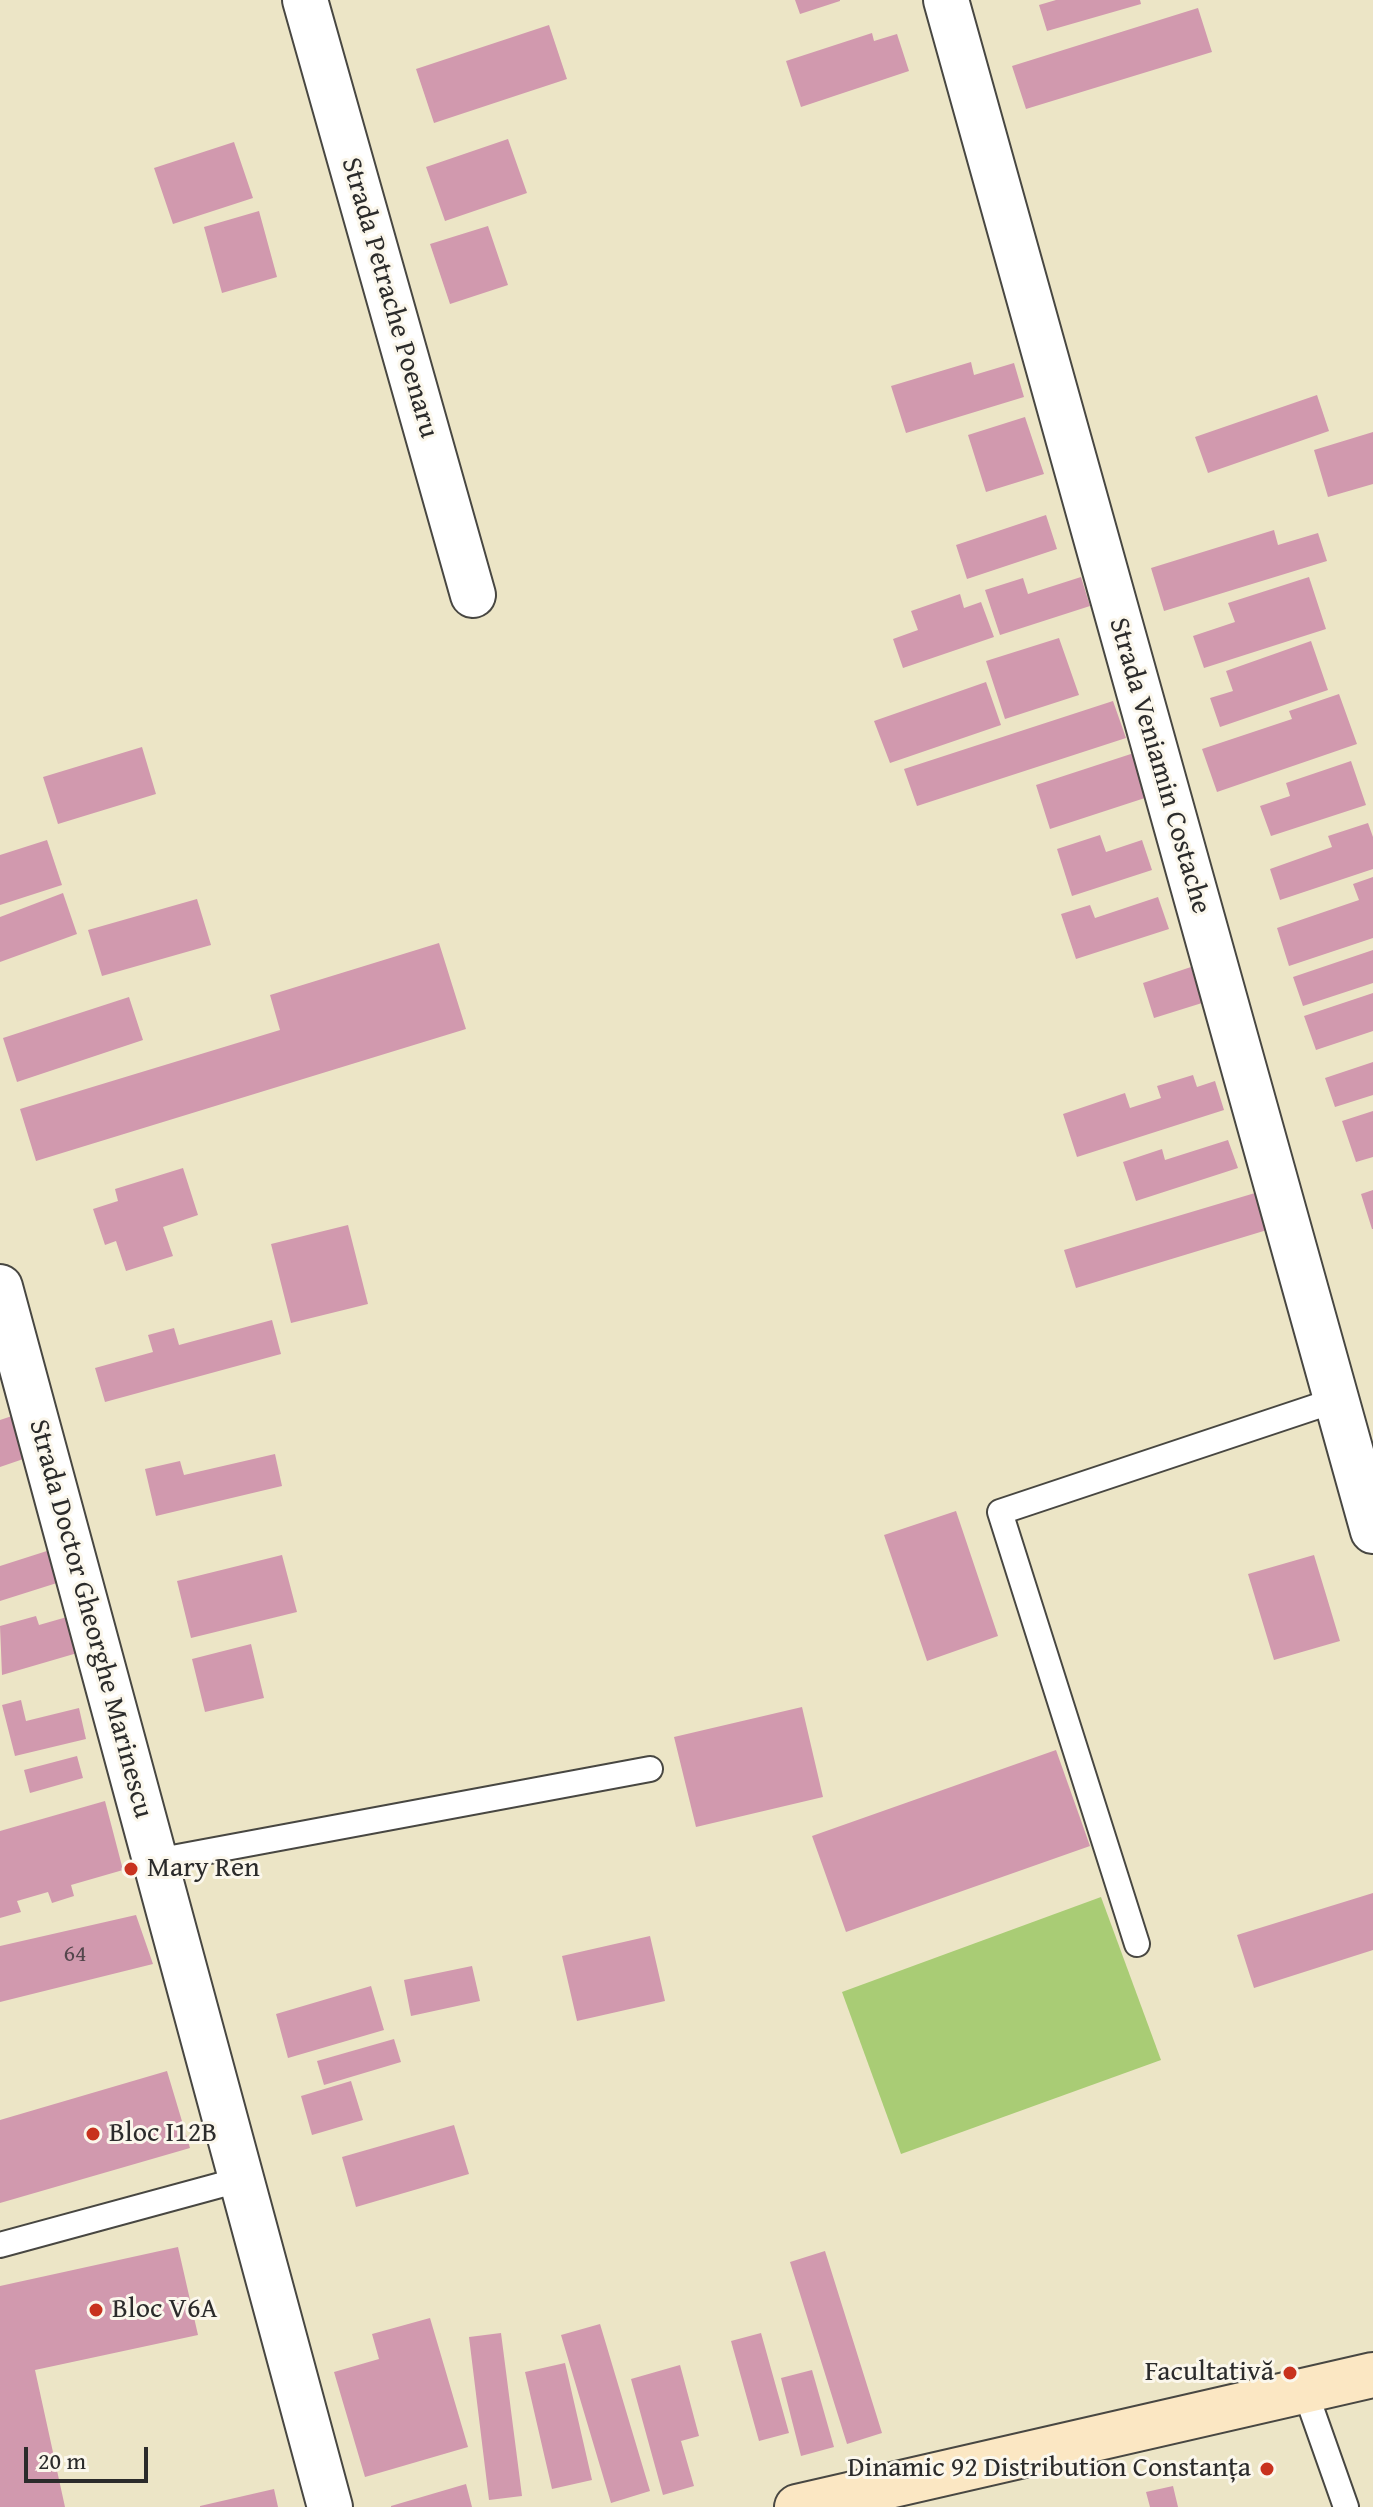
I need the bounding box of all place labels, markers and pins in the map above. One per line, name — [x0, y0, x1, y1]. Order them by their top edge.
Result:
place label: Mary Ren — [147, 1852, 260, 1886]
marker: Mary Ren — [122, 1860, 140, 1878]
place label: Bloc I12B — [109, 2117, 217, 2151]
marker: Bloc I12B — [84, 2125, 102, 2143]
place label: Bloc V6A — [112, 2293, 217, 2327]
marker: Bloc V6A — [87, 2301, 105, 2319]
place label: Facultativă — [1145, 2356, 1274, 2390]
marker: Facultativă — [1281, 2364, 1299, 2382]
place label: Dinamic 92 Distribution Constanța — [848, 2452, 1251, 2486]
marker: Dinamic 92 Distribution Constanța — [1258, 2460, 1276, 2478]

